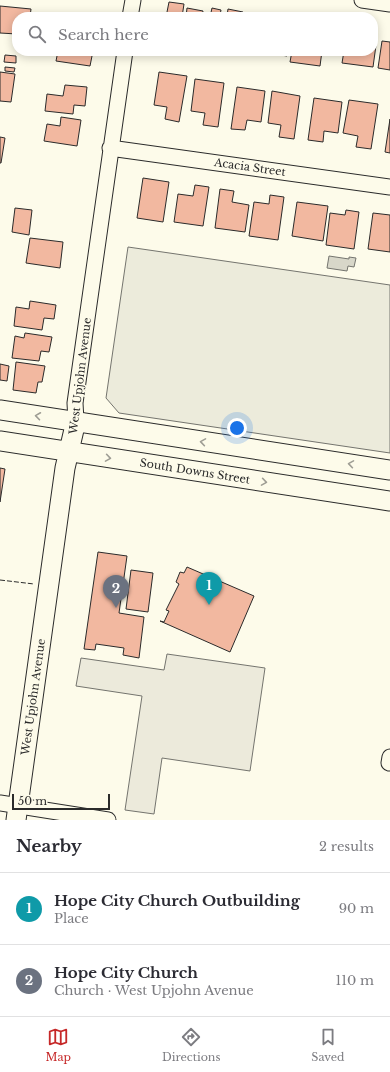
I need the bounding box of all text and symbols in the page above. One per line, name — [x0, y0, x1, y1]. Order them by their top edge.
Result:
search box — [12, 12, 378, 56]
icon: search — [26, 23, 48, 45]
text: Search here — [58, 25, 149, 44]
street label: Acacia Street — [212, 155, 288, 179]
street label: West Upjohn Avenue — [66, 317, 94, 436]
one-way arrow — [35, 412, 41, 421]
your location — [227, 418, 247, 438]
one-way arrow — [200, 438, 206, 446]
one-way arrow — [105, 453, 111, 462]
street label: South Downs Street — [139, 455, 252, 487]
one-way arrow — [348, 460, 355, 469]
one-way arrow — [261, 477, 267, 486]
pin: 1 — [196, 572, 222, 605]
pin: 2 — [103, 575, 129, 608]
street label: West Upjohn Avenue — [18, 638, 48, 757]
scale bar — [12, 792, 110, 811]
text: 50 m — [18, 794, 47, 808]
text: Nearby — [16, 836, 82, 857]
text: 2 results — [319, 838, 374, 855]
text: Hope City Church Outbuilding — [54, 891, 300, 910]
text: 1 — [26, 900, 32, 917]
text: 90 m — [339, 900, 374, 917]
text: Place — [54, 910, 89, 927]
text: Hope City Church — [54, 963, 198, 982]
text: 2 — [25, 972, 33, 989]
text: 110 m — [335, 972, 374, 989]
text: Church · West Upjohn Avenue — [54, 982, 254, 999]
tab: Map — [45, 1026, 71, 1064]
tab: Directions — [162, 1026, 220, 1064]
tab: Saved — [311, 1026, 345, 1064]

